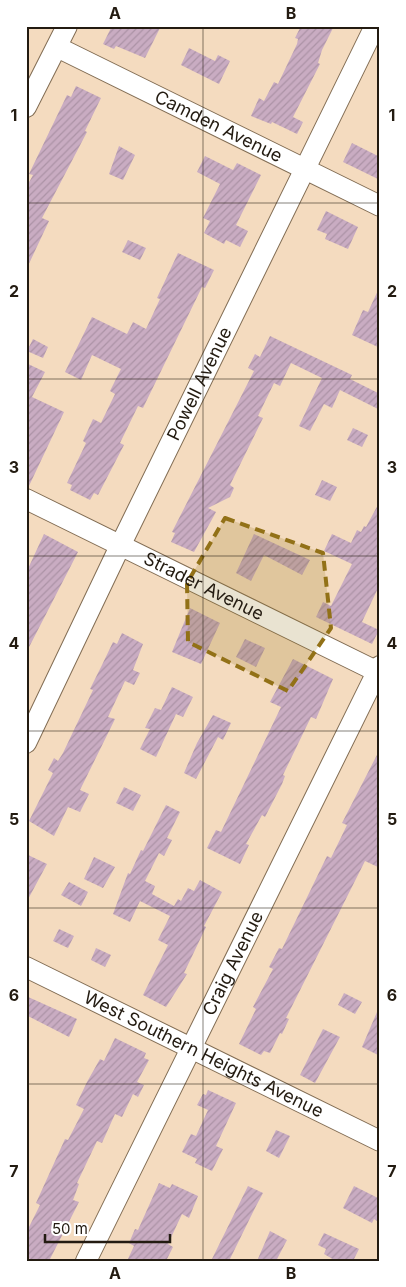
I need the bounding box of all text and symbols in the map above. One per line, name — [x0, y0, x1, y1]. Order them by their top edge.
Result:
text: A — [109, 3, 121, 23]
text: B — [286, 3, 296, 23]
street label: Camden Avenue — [151, 86, 286, 166]
text: 1 — [11, 105, 17, 125]
text: 1 — [389, 105, 395, 125]
text: 2 — [9, 281, 19, 301]
text: 2 — [387, 281, 397, 301]
street label: Powell Avenue — [162, 323, 236, 444]
text: 3 — [9, 457, 19, 477]
text: 3 — [387, 457, 397, 477]
street label: Strader Avenue — [141, 548, 267, 624]
text: 4 — [9, 633, 20, 653]
text: 4 — [387, 633, 398, 653]
text: 5 — [9, 809, 19, 829]
text: 5 — [387, 809, 397, 829]
street label: Craig Avenue — [198, 907, 267, 1019]
text: 6 — [9, 985, 19, 1005]
text: 6 — [387, 985, 397, 1005]
street label: West Southern Heights Avenue — [81, 986, 327, 1122]
text: 7 — [9, 1161, 19, 1181]
text: 7 — [387, 1161, 397, 1181]
scale bar — [45, 1212, 170, 1244]
text: 50 m — [52, 1219, 88, 1238]
text: A — [109, 1263, 121, 1283]
text: B — [286, 1263, 296, 1283]

